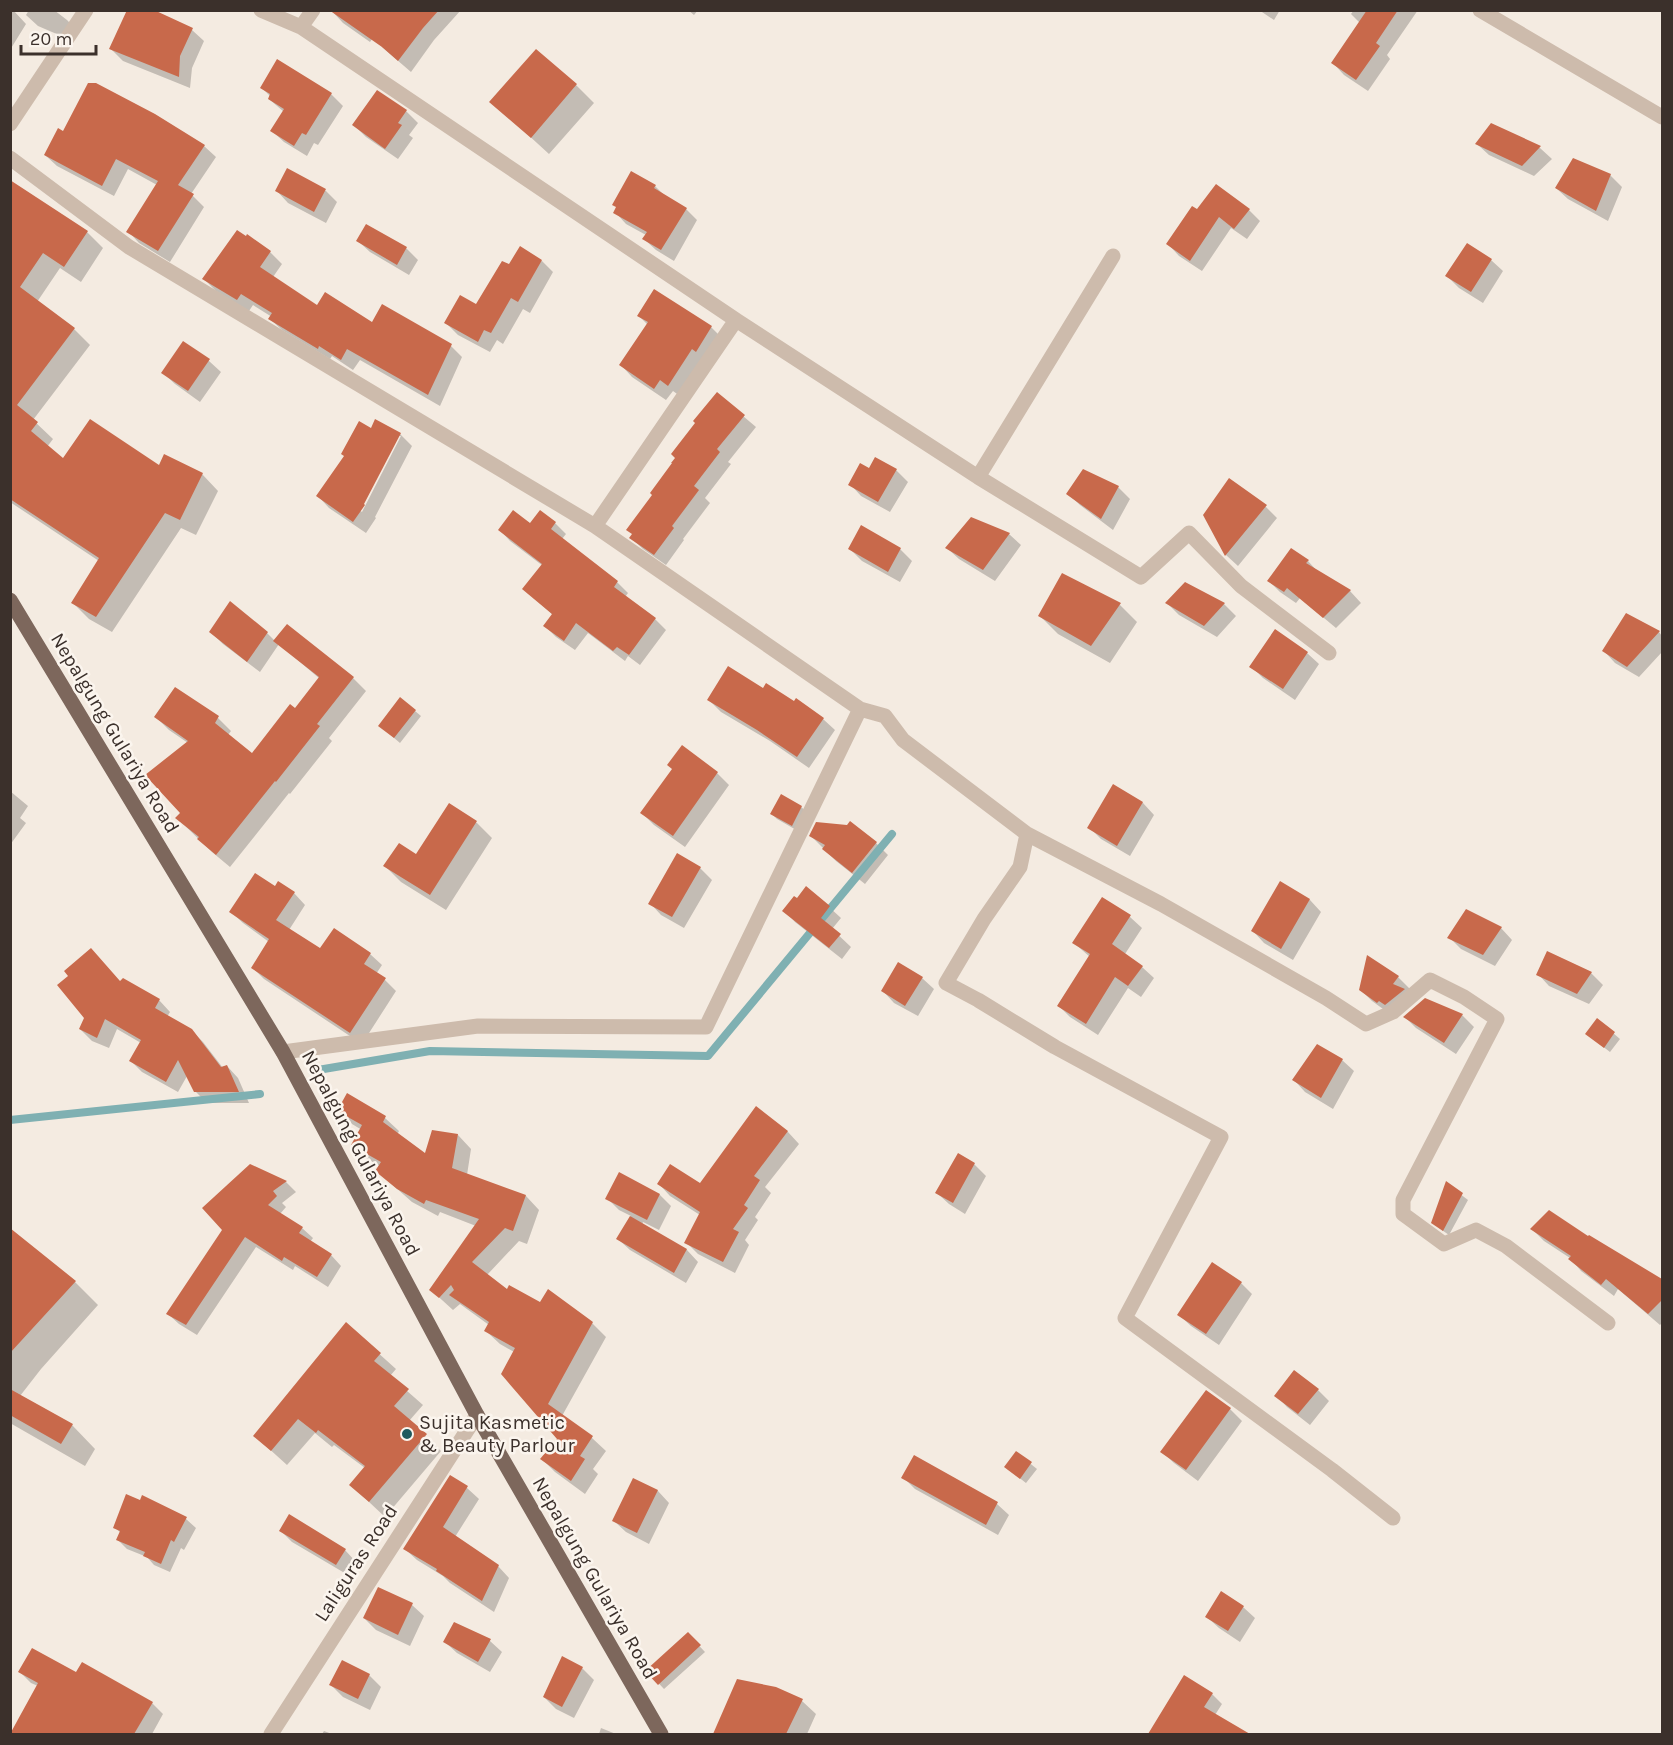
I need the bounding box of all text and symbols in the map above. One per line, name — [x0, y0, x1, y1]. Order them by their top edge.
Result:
scale bar — [21, 18, 96, 56]
text: 20 m — [30, 28, 72, 50]
street label: Nepalgung Gulariya Road — [46, 629, 184, 837]
street label: Nepalgung Gulariya Road — [297, 1046, 425, 1260]
place label: Sujita Kasmetic & Beauty Parlour — [419, 1411, 575, 1457]
marker: Sujita Kasmetic & Beauty Parlour — [400, 1427, 414, 1441]
street label: Nepalgung Gulariya Road — [528, 1473, 662, 1683]
street label: Laliguras Road — [310, 1500, 402, 1626]

